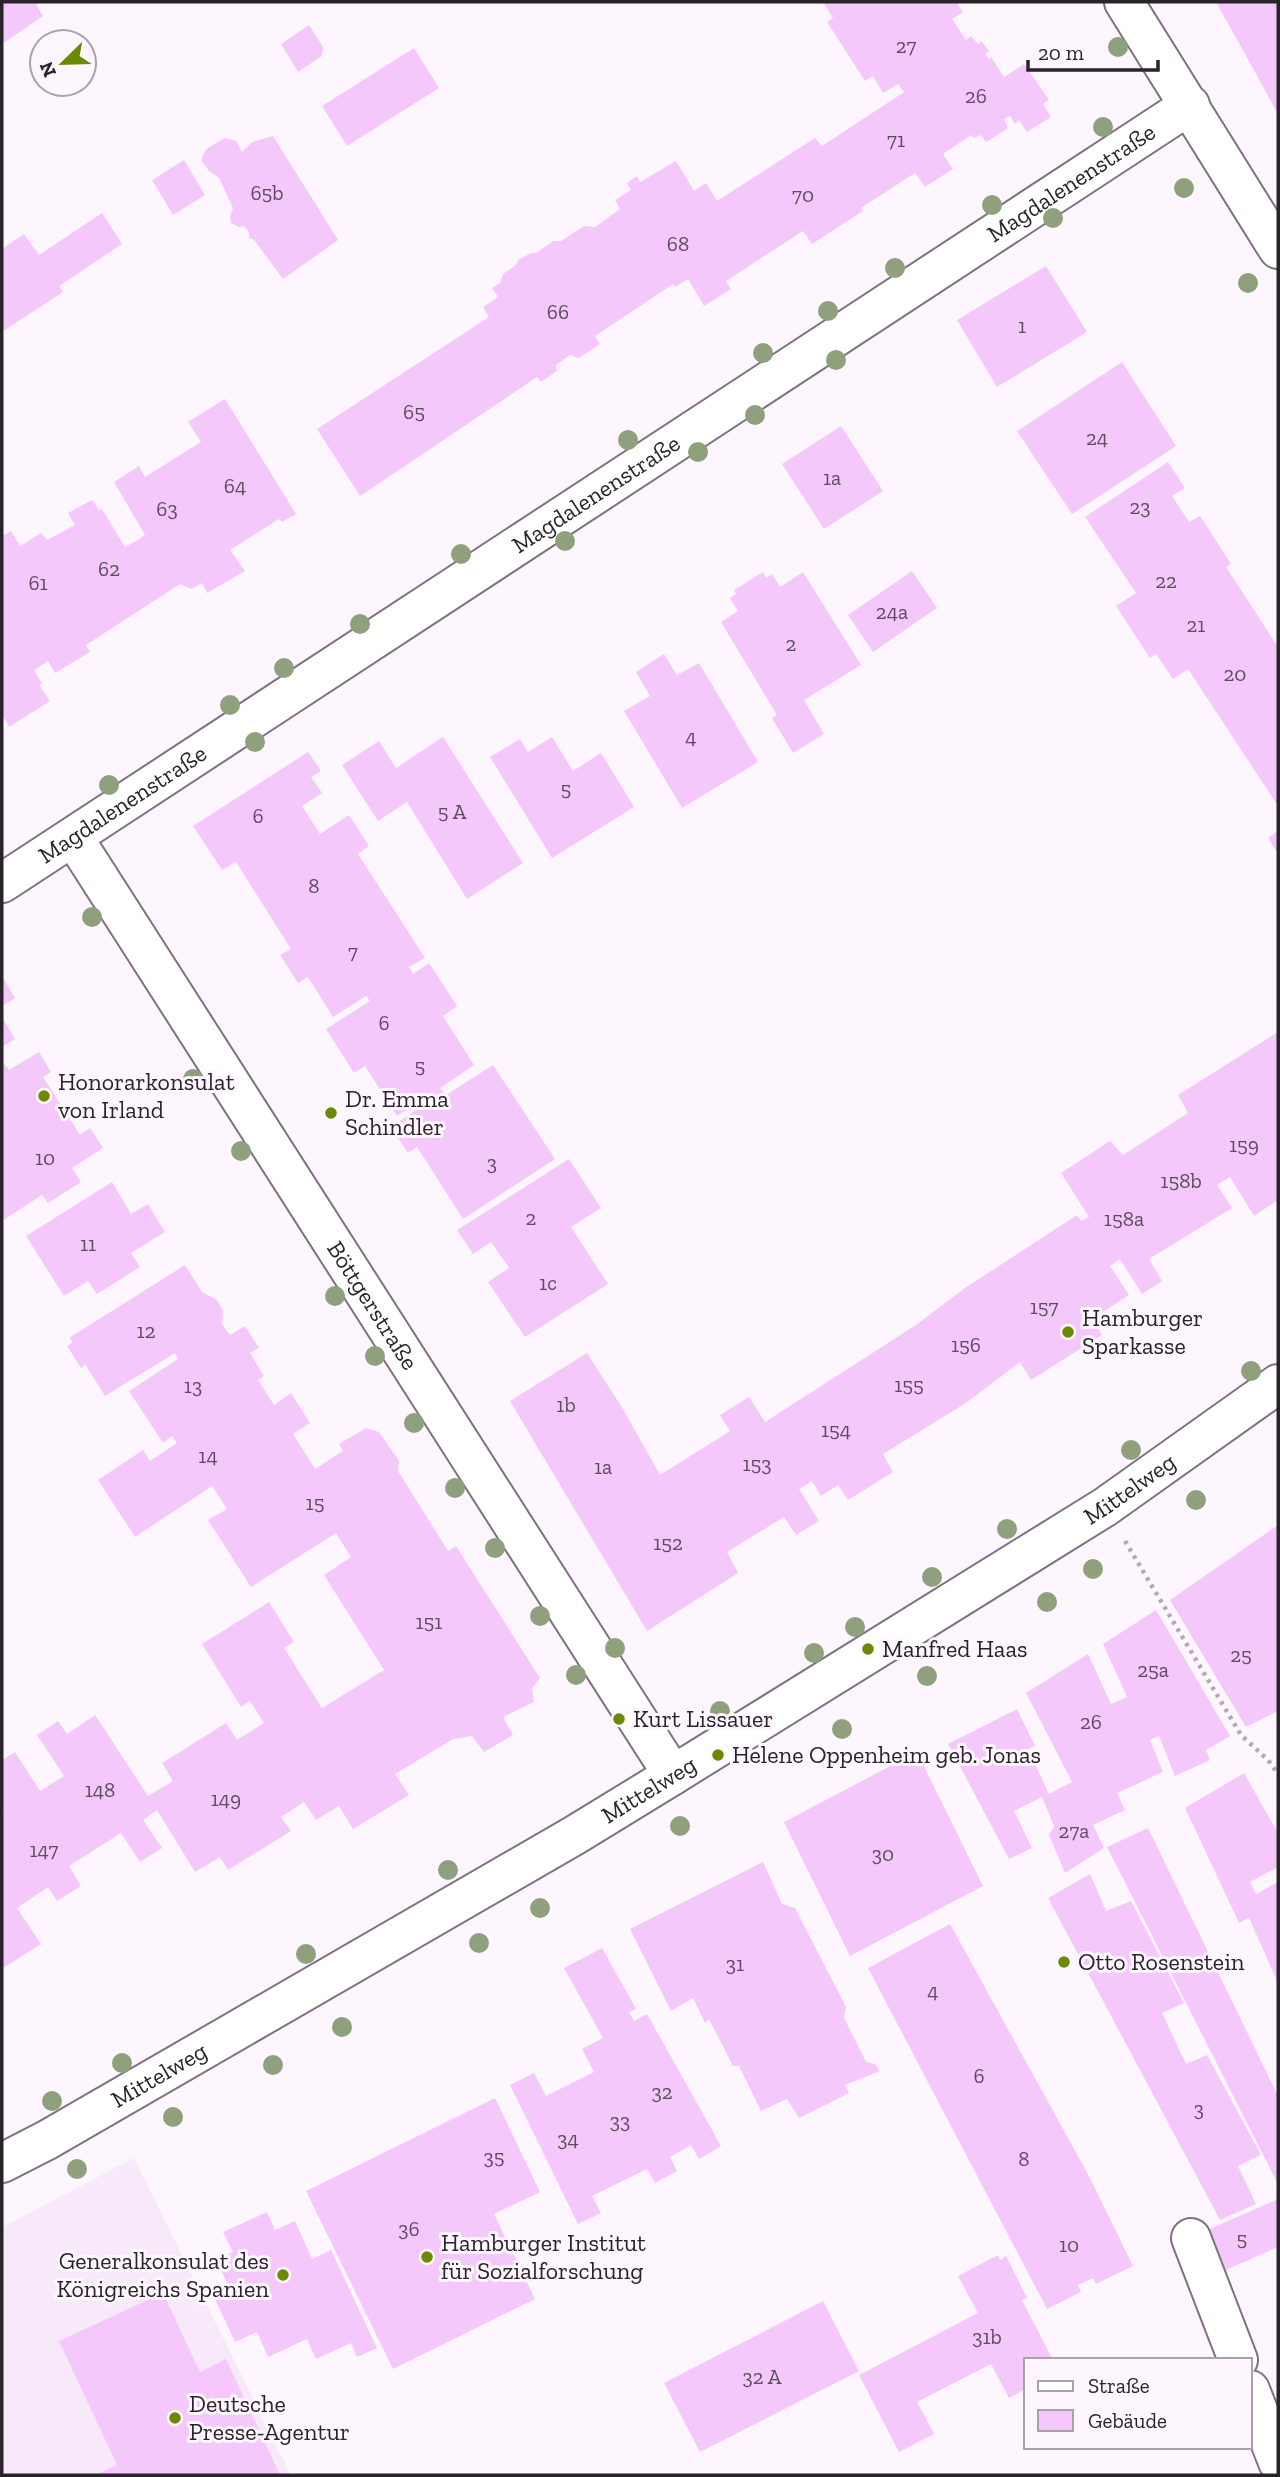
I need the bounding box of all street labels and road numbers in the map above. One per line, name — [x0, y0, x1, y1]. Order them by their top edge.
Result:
street label: Magdalenenstraße — [981, 117, 1160, 248]
street label: Magdalenenstraße — [506, 428, 685, 559]
street label: Magdalenenstraße — [33, 738, 212, 869]
street label: Böttgerstraße — [321, 1235, 425, 1375]
street label: Mittelweg — [1078, 1447, 1181, 1531]
street label: Mittelweg — [596, 1749, 701, 1829]
street label: Mittelweg — [106, 2036, 212, 2114]

